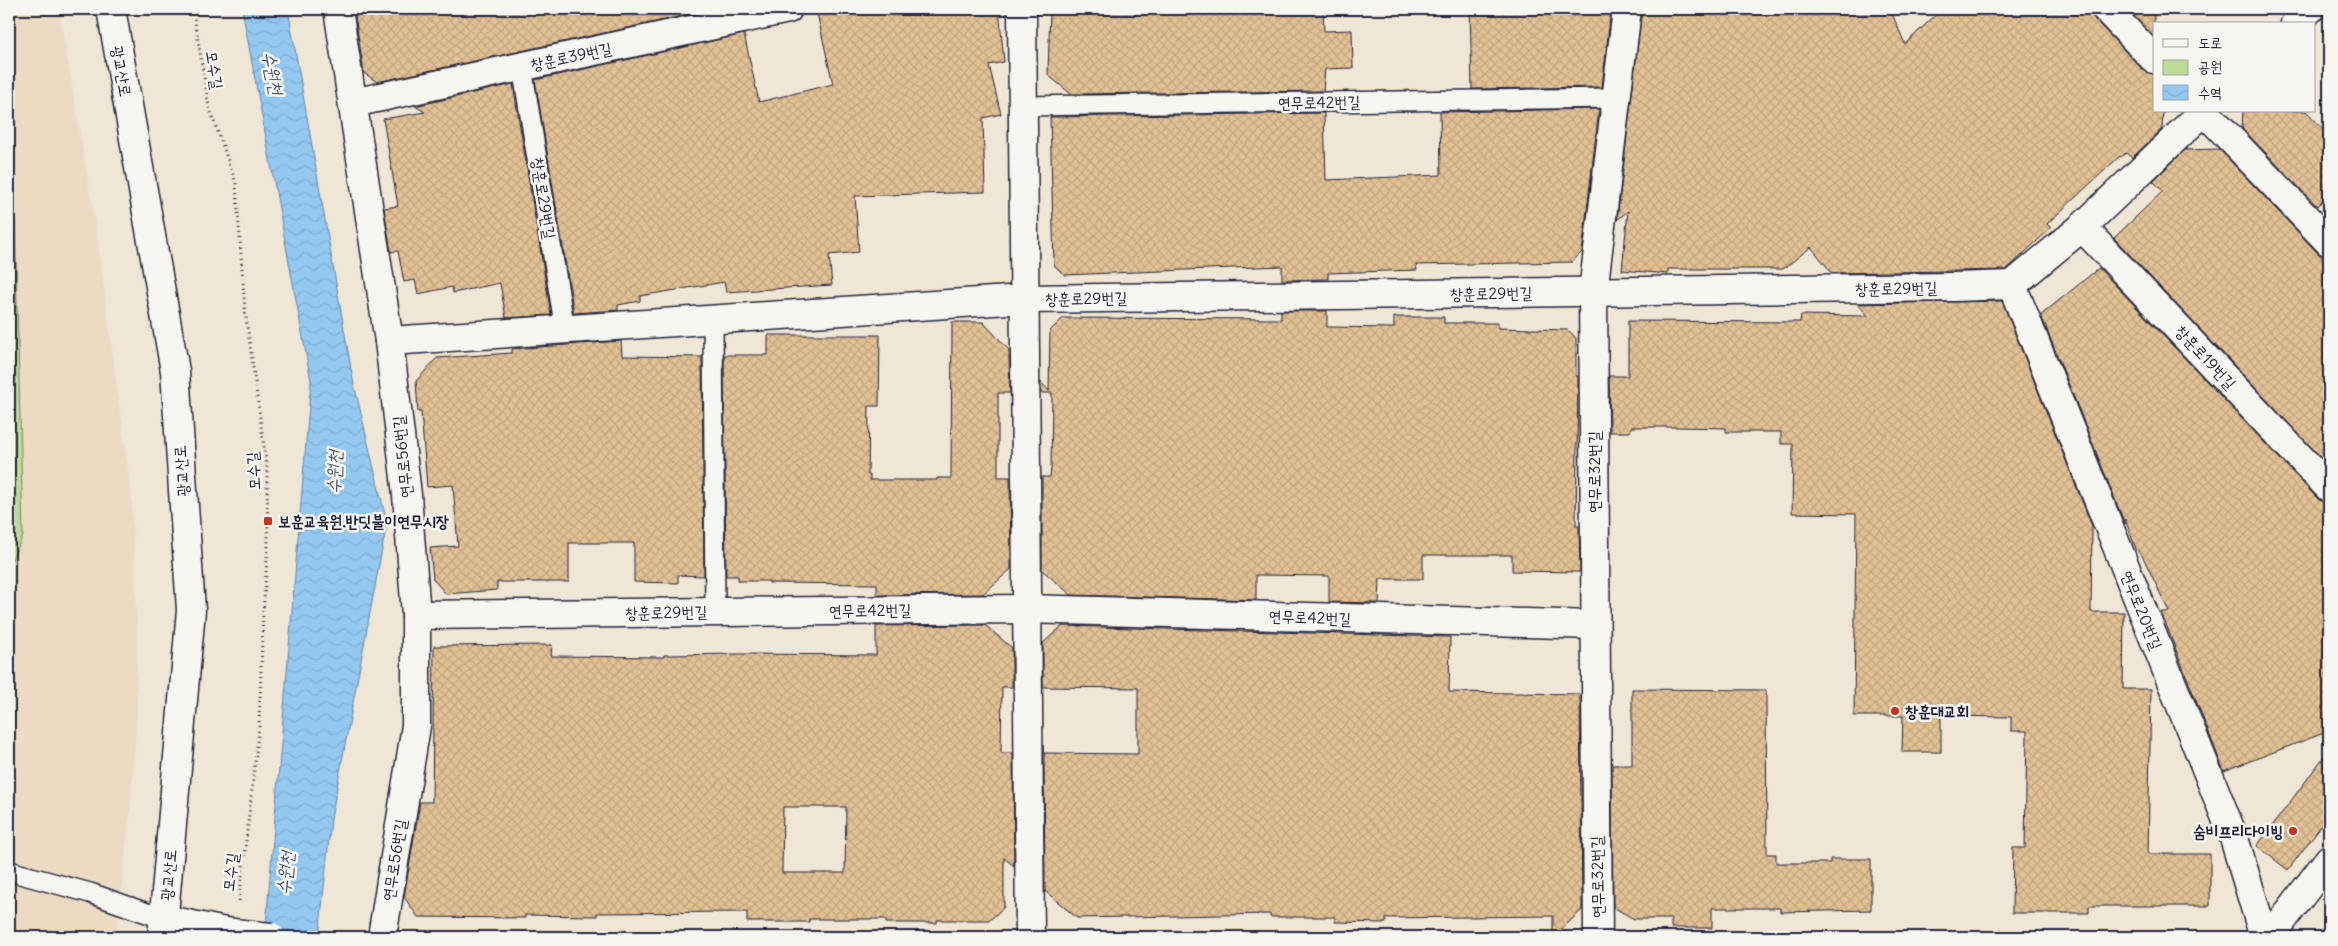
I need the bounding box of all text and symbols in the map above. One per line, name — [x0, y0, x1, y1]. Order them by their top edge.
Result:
legend — [2153, 22, 2316, 112]
text: 도로 — [2198, 33, 2222, 52]
street label: 창훈로39번길 — [528, 38, 614, 74]
street label: 광교산로 — [108, 44, 136, 98]
street label: 모수길 — [202, 49, 228, 91]
water label: 수원천 — [258, 49, 289, 98]
text: 공원 — [2198, 57, 2222, 76]
text: 수역 — [2198, 83, 2222, 102]
street label: 연무로42번길 — [1278, 91, 1360, 113]
street label: 창훈로29번길 — [528, 156, 560, 240]
street label: 창훈로29번길 — [1855, 277, 1937, 299]
street label: 창훈로29번길 — [1450, 282, 1532, 304]
street label: 창훈로29번길 — [1045, 287, 1127, 309]
street label: 창훈로19번길 — [2171, 321, 2241, 393]
street label: 연무로56번길 — [388, 415, 416, 499]
street label: 연무로32번길 — [1584, 431, 1604, 513]
street label: 광교산로 — [169, 445, 193, 497]
water label: 수원천 — [322, 448, 346, 494]
street label: 모수길 — [242, 451, 264, 491]
place label: 보훈교육원.반딧불이연무시장 — [278, 511, 449, 531]
marker: 보훈교육원.반딧불이연무시장 — [262, 515, 274, 527]
street label: 연무로20번길 — [2117, 567, 2167, 653]
street label: 연무로42번길 — [829, 599, 911, 621]
street label: 창훈로29번길 — [625, 601, 707, 623]
street label: 연무로42번길 — [1268, 606, 1352, 628]
place label: 창훈대교회 — [1905, 701, 1969, 721]
marker: 창훈대교회 — [1889, 705, 1901, 717]
street label: 연무로56번길 — [378, 817, 410, 902]
place label: 숨비프리다이빙 — [2193, 821, 2283, 841]
marker: 숨비프리다이빙 — [2287, 825, 2299, 837]
street label: 연무로32번길 — [1586, 836, 1608, 918]
street label: 광교산로 — [156, 848, 180, 902]
water label: 수원천 — [271, 849, 299, 896]
street label: 모수길 — [218, 851, 242, 892]

